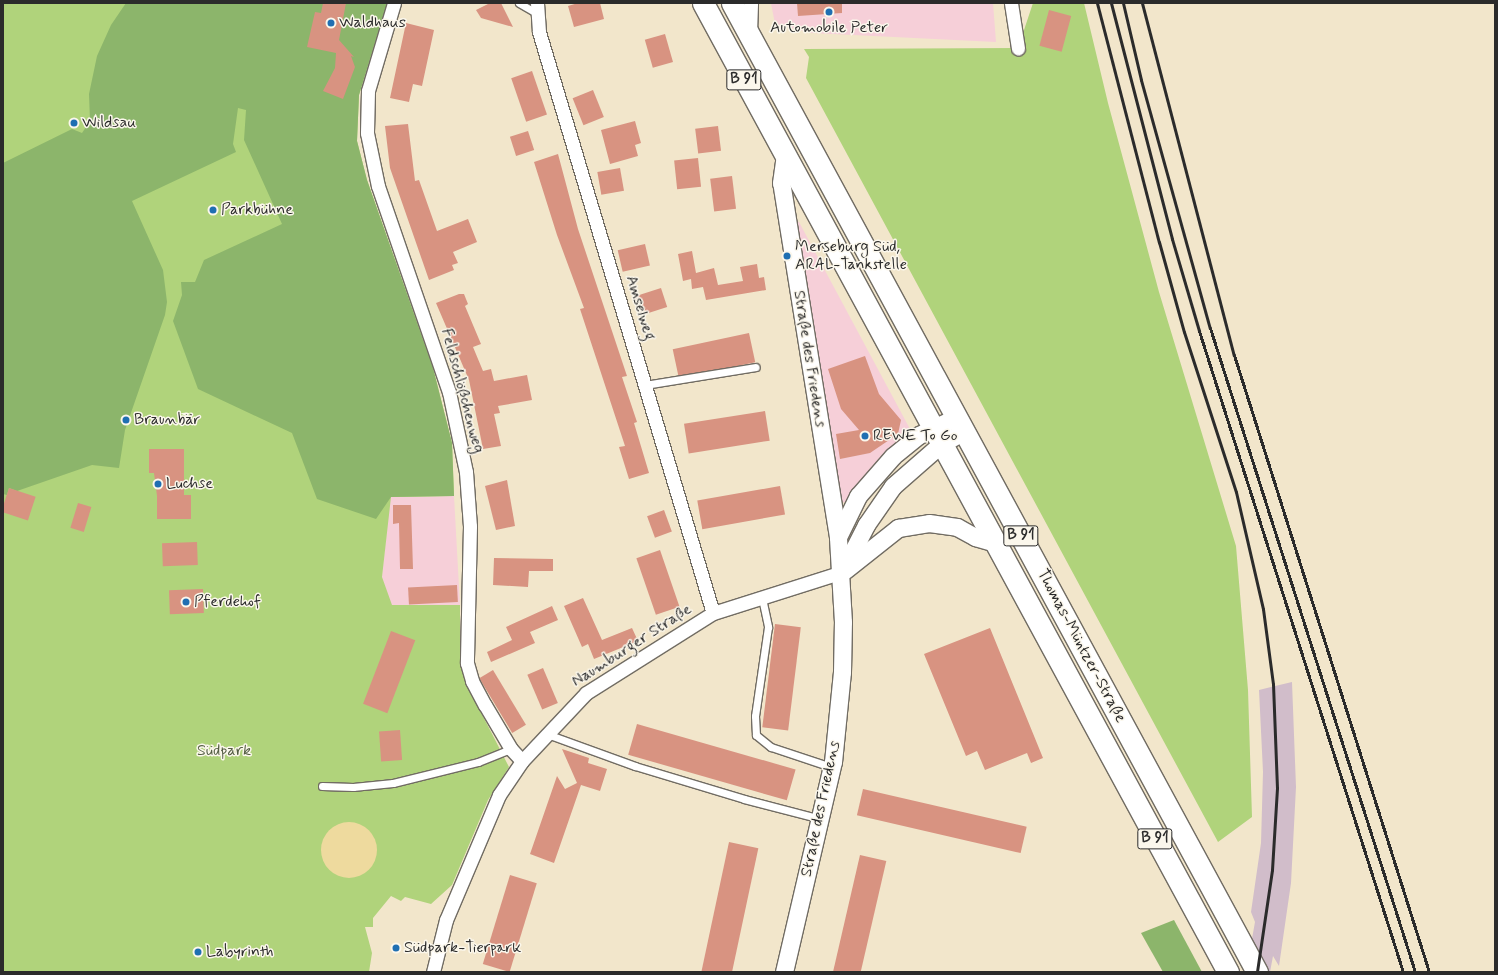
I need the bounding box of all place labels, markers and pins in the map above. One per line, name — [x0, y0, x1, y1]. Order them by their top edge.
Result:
marker: Automobile Peter — [824, 7, 834, 17]
place label: Waldhaus — [339, 13, 406, 33]
marker: Waldhaus — [326, 18, 336, 28]
place label: Automobile Peter — [770, 18, 888, 38]
place label: Wildsau — [82, 113, 136, 133]
marker: Wildsau — [69, 118, 79, 128]
place label: Parkbühne — [221, 200, 293, 220]
marker: Parkbühne — [208, 205, 218, 215]
place label: Merseburg Süd, ARAL-Tankstelle — [795, 237, 907, 275]
marker: Merseburg Süd, ARAL-Tankstelle — [782, 251, 792, 261]
place label: Braunbär — [134, 410, 200, 430]
marker: Braunbär — [121, 415, 131, 425]
place label: REWE To Go — [873, 426, 957, 446]
marker: REWE To Go — [860, 431, 870, 441]
place label: Luchse — [166, 474, 213, 494]
marker: Luchse — [153, 479, 163, 489]
place label: Pferdehof — [194, 592, 261, 612]
marker: Pferdehof — [181, 597, 191, 607]
place label: Südpark-Tierpark — [404, 938, 521, 958]
place label: Labyrinth — [206, 942, 273, 962]
marker: Südpark-Tierpark — [391, 943, 401, 953]
marker: Labyrinth — [193, 947, 203, 957]

